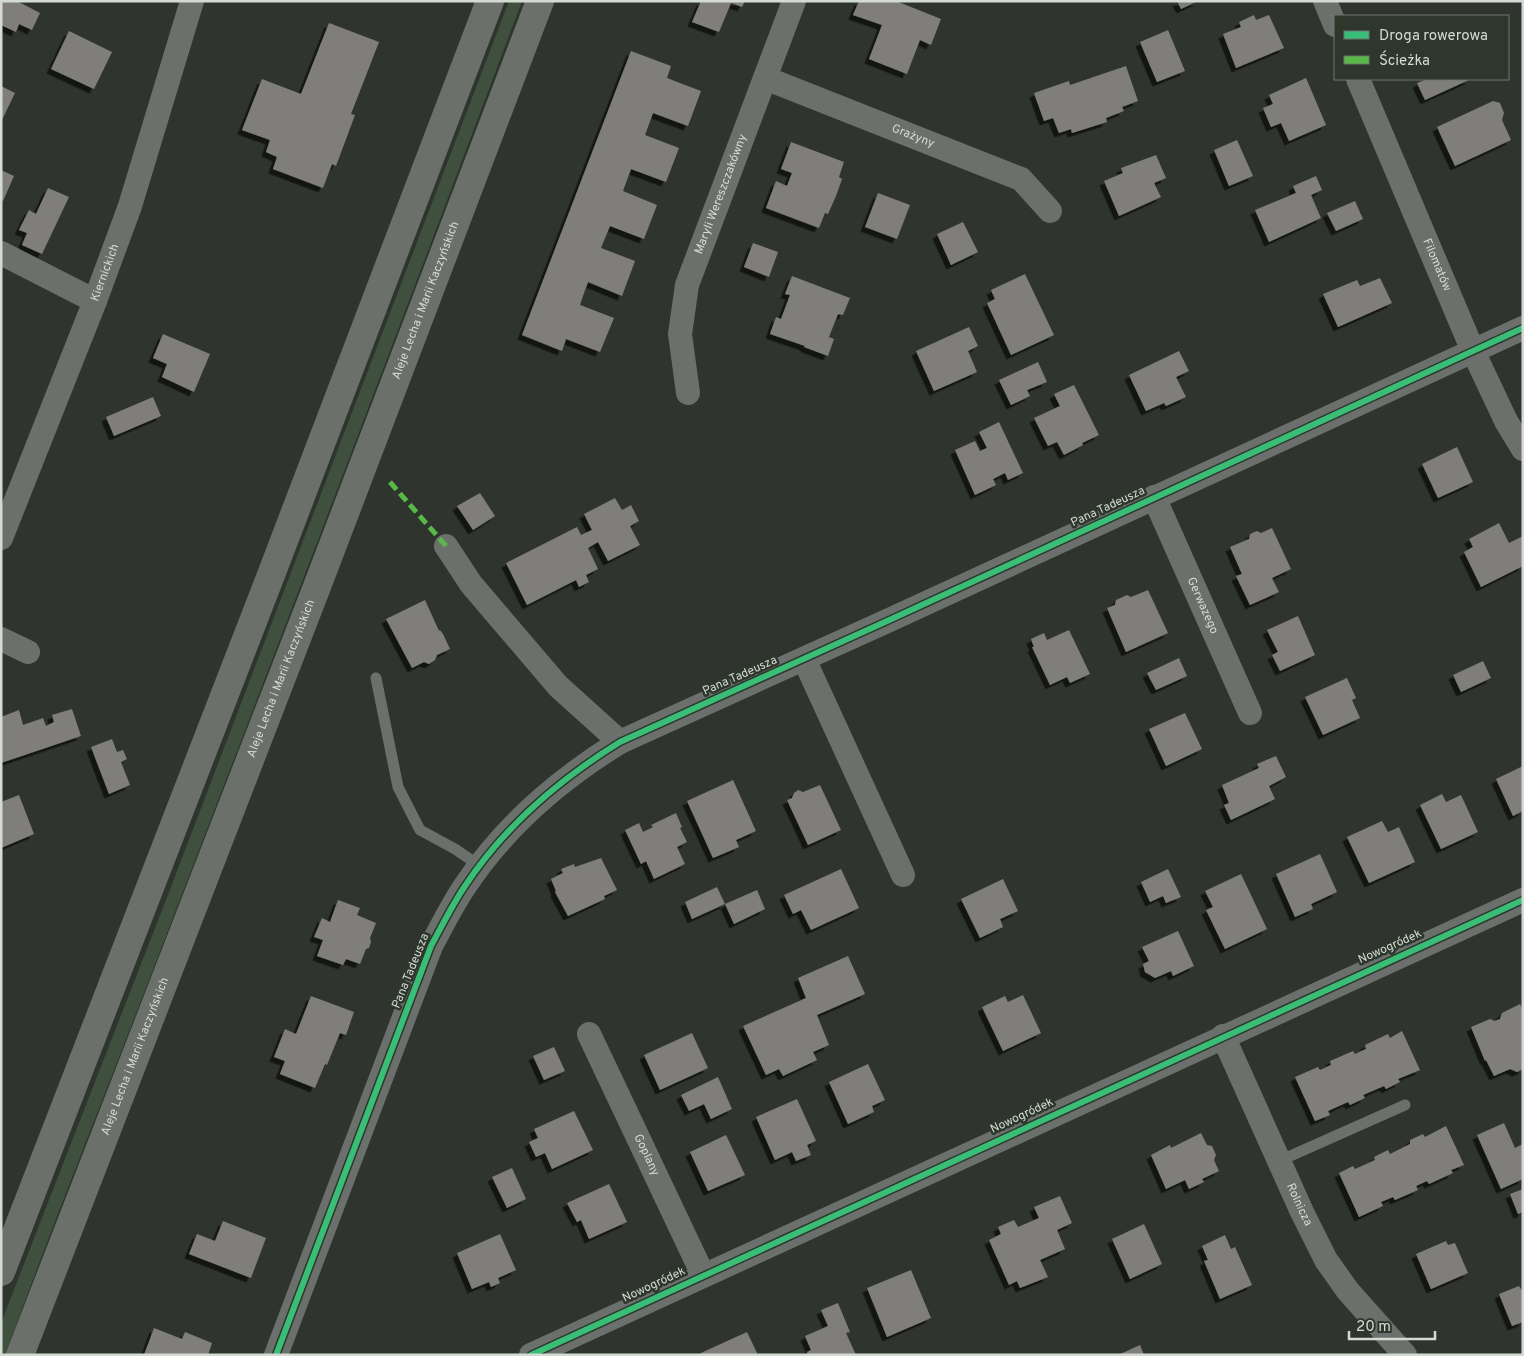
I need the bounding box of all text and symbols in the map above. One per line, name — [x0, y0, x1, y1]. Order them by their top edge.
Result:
legend — [1334, 15, 1509, 80]
text: Droga rowerowa — [1379, 27, 1488, 46]
text: Ścieżka — [1379, 50, 1430, 71]
street label: Grażyny — [889, 121, 937, 152]
street label: Maryli Wereszczakówny — [691, 132, 751, 257]
street label: Aleje Lecha i Marii Kaczyńskich — [389, 219, 463, 382]
street label: Filomatów — [1418, 236, 1455, 294]
street label: Kiernickich — [87, 242, 123, 304]
street label: Pana Tadeusza — [1068, 483, 1148, 531]
street label: Gerwazego — [1183, 575, 1222, 637]
street label: Aleje Lecha i Marii Kaczyńskich — [244, 598, 319, 760]
street label: Pana Tadeusza — [700, 652, 780, 700]
street label: Nowogródek — [1356, 926, 1424, 968]
street label: Pana Tadeusza — [389, 931, 433, 1011]
street label: Aleje Lecha i Marii Kaczyńskich — [98, 975, 173, 1138]
street label: Nowogródek — [988, 1094, 1056, 1138]
street label: Goplany — [630, 1132, 663, 1179]
street label: Rolnicza — [1282, 1181, 1316, 1229]
street label: Nowogródek — [620, 1263, 688, 1307]
scale bar — [1349, 1308, 1435, 1340]
text: 20 m — [1356, 1318, 1391, 1337]

